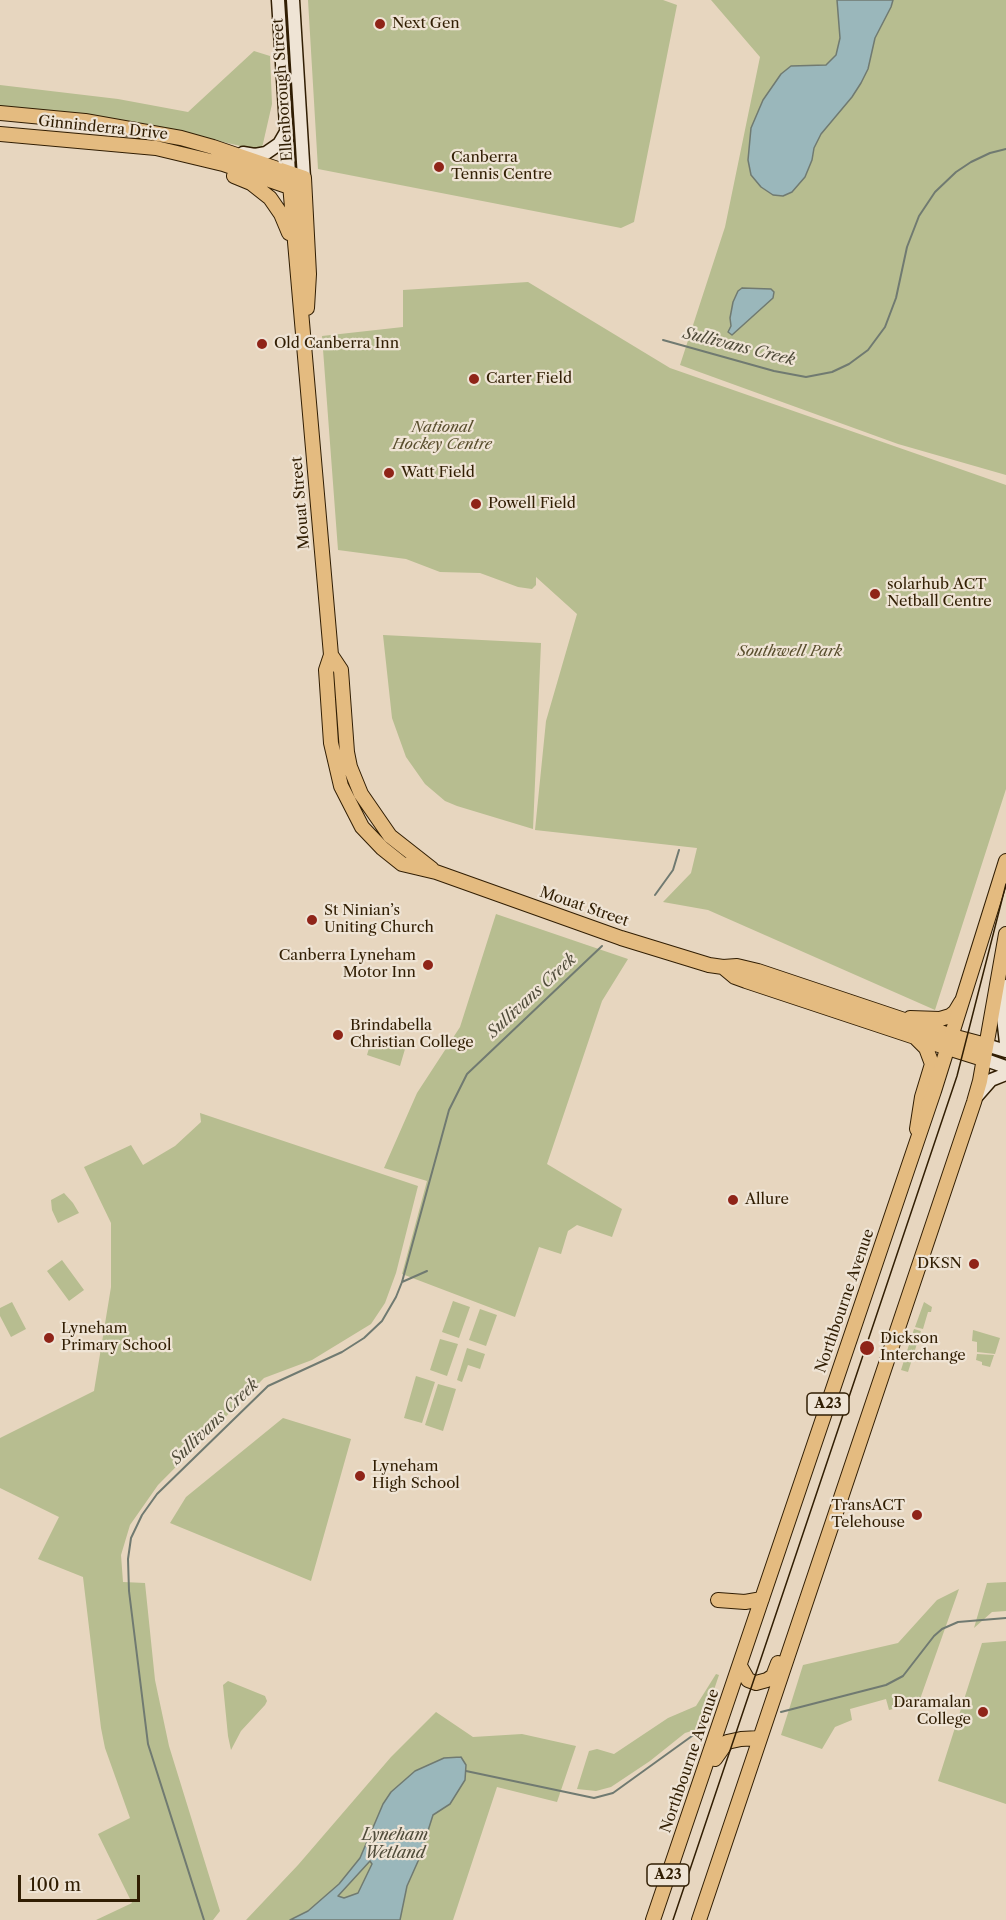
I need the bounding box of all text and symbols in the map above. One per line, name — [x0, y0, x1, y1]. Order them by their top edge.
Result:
place label: Next Gen — [392, 15, 460, 33]
marker: Next Gen — [373, 17, 387, 31]
street label: Ellenborough Street — [269, 18, 297, 162]
street label: Ginninderra Drive — [37, 112, 169, 144]
place label: Canberra Tennis Centre — [451, 149, 552, 184]
marker: Canberra Tennis Centre — [432, 160, 446, 174]
water label: Sullivans Creek — [681, 324, 797, 370]
place label: Old Canberra Inn — [274, 335, 399, 353]
marker: Old Canberra Inn — [255, 337, 269, 351]
place label: Carter Field — [486, 370, 572, 388]
marker: Carter Field — [467, 372, 481, 386]
park label: National Hockey Centre — [392, 419, 492, 454]
street label: Mouat Street — [288, 456, 314, 550]
place label: Watt Field — [401, 464, 475, 482]
marker: Watt Field — [382, 466, 396, 480]
place label: Powell Field — [488, 495, 576, 513]
marker: Powell Field — [469, 497, 483, 511]
place label: solarhub ACT Netball Centre — [887, 576, 992, 611]
marker: solarhub ACT Netball Centre — [868, 587, 882, 601]
park label: Southwell Park — [738, 643, 842, 661]
street label: Mouat Street — [537, 883, 631, 931]
place label: St Ninian’s Uniting Church — [324, 902, 434, 937]
marker: St Ninian’s Uniting Church — [305, 913, 319, 927]
place label: Canberra Lyneham Motor Inn — [279, 947, 416, 982]
water label: Sullivans Creek — [484, 950, 580, 1042]
marker: Canberra Lyneham Motor Inn — [421, 958, 435, 972]
place label: Brindabella Christian College — [350, 1017, 474, 1052]
marker: Brindabella Christian College — [331, 1028, 345, 1042]
place label: Allure — [745, 1191, 789, 1209]
marker: Allure — [726, 1193, 740, 1207]
street label: Northbourne Avenue — [812, 1227, 878, 1375]
place label: DKSN — [917, 1255, 962, 1273]
marker: DKSN — [967, 1257, 981, 1271]
place label: Lyneham Primary School — [61, 1320, 171, 1355]
place label: Dickson Interchange — [880, 1330, 966, 1365]
marker: Lyneham Primary School — [42, 1331, 56, 1345]
marker: Dickson Interchange — [858, 1339, 876, 1357]
water label: Sullivans Creek — [167, 1375, 263, 1469]
road number: A23 — [807, 1393, 849, 1415]
place label: Lyneham High School — [372, 1458, 460, 1493]
marker: Lyneham High School — [353, 1469, 367, 1483]
place label: TransACT Telehouse — [831, 1497, 905, 1532]
marker: TransACT Telehouse — [910, 1508, 924, 1522]
street label: Northbourne Avenue — [657, 1687, 723, 1835]
place label: Daramalan College — [893, 1694, 971, 1729]
marker: Daramalan College — [976, 1705, 990, 1719]
water label: Lyneham Wetland — [362, 1825, 428, 1863]
scale bar — [21, 1863, 142, 1901]
road number: A23 — [647, 1864, 689, 1886]
text: 100 m — [29, 1874, 81, 1896]

